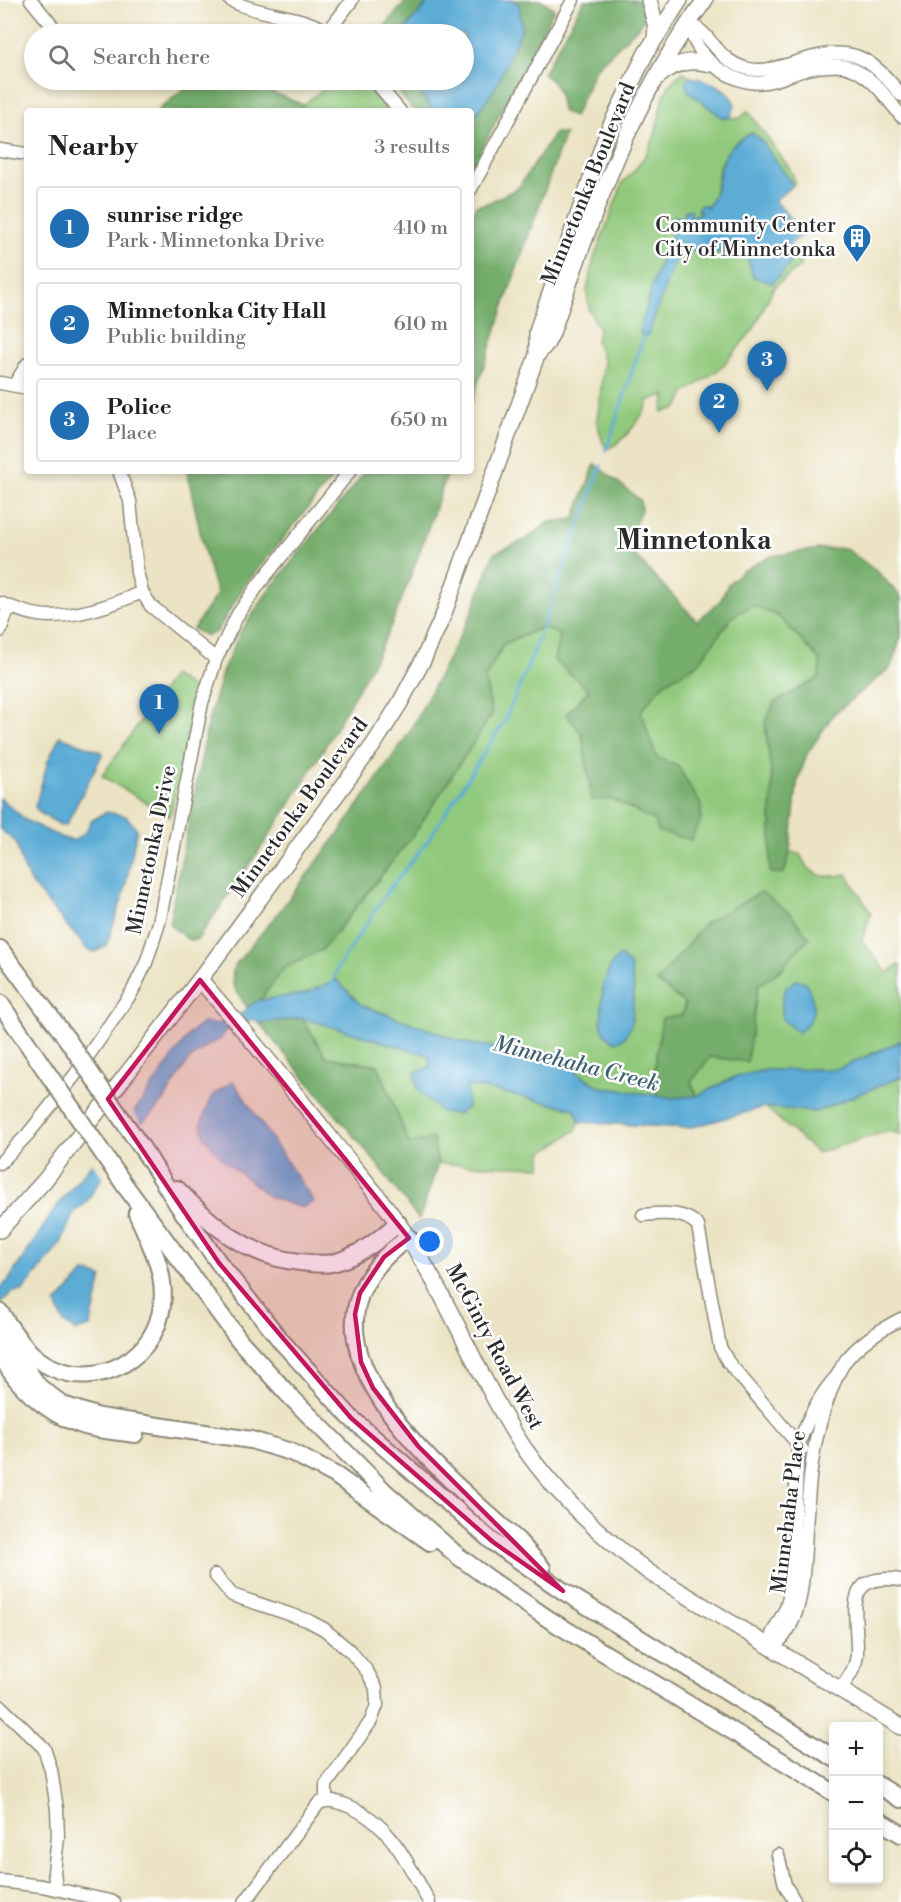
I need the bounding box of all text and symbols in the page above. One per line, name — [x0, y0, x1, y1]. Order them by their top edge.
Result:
search box — [24, 24, 474, 90]
icon: search — [45, 41, 78, 74]
text: Search here — [93, 44, 210, 71]
street label: Minnetonka Boulevard — [536, 79, 642, 289]
text: Nearby — [48, 131, 138, 163]
text: 3 results — [374, 135, 450, 160]
text: sunrise ridge — [107, 202, 243, 229]
place label: Community Center City of Minnetonka — [655, 213, 836, 263]
text: 1 — [65, 216, 74, 241]
text: 410 m — [393, 216, 448, 241]
building icon: Community Center City of Minnetonka — [841, 222, 873, 264]
text: Park · Minnetonka Drive — [107, 229, 325, 254]
text: Minnetonka City Hall — [107, 298, 326, 325]
text: 2 — [63, 312, 76, 337]
text: 610 m — [394, 312, 448, 337]
text: Public building — [107, 325, 246, 350]
pin: 3 — [748, 342, 786, 391]
pin: 2 — [700, 384, 738, 433]
text: Police — [107, 394, 172, 421]
text: 3 — [63, 408, 76, 433]
text: 650 m — [390, 408, 448, 433]
text: Place — [107, 421, 157, 446]
district label: Minnetonka — [616, 524, 772, 558]
pin: 1 — [140, 684, 178, 734]
street label: Minnetonka Boulevard — [226, 713, 374, 903]
street label: Minnetonka Drive — [121, 763, 183, 937]
water label: Minnehaha Creek — [490, 1030, 662, 1098]
your location — [415, 1227, 444, 1256]
street label: McGinty Road West — [439, 1260, 549, 1435]
street label: Minnehaha Place — [766, 1429, 812, 1595]
map controls — [829, 1722, 883, 1884]
button: + — [829, 1722, 883, 1776]
button: − — [829, 1776, 883, 1830]
button: locate — [829, 1830, 883, 1884]

